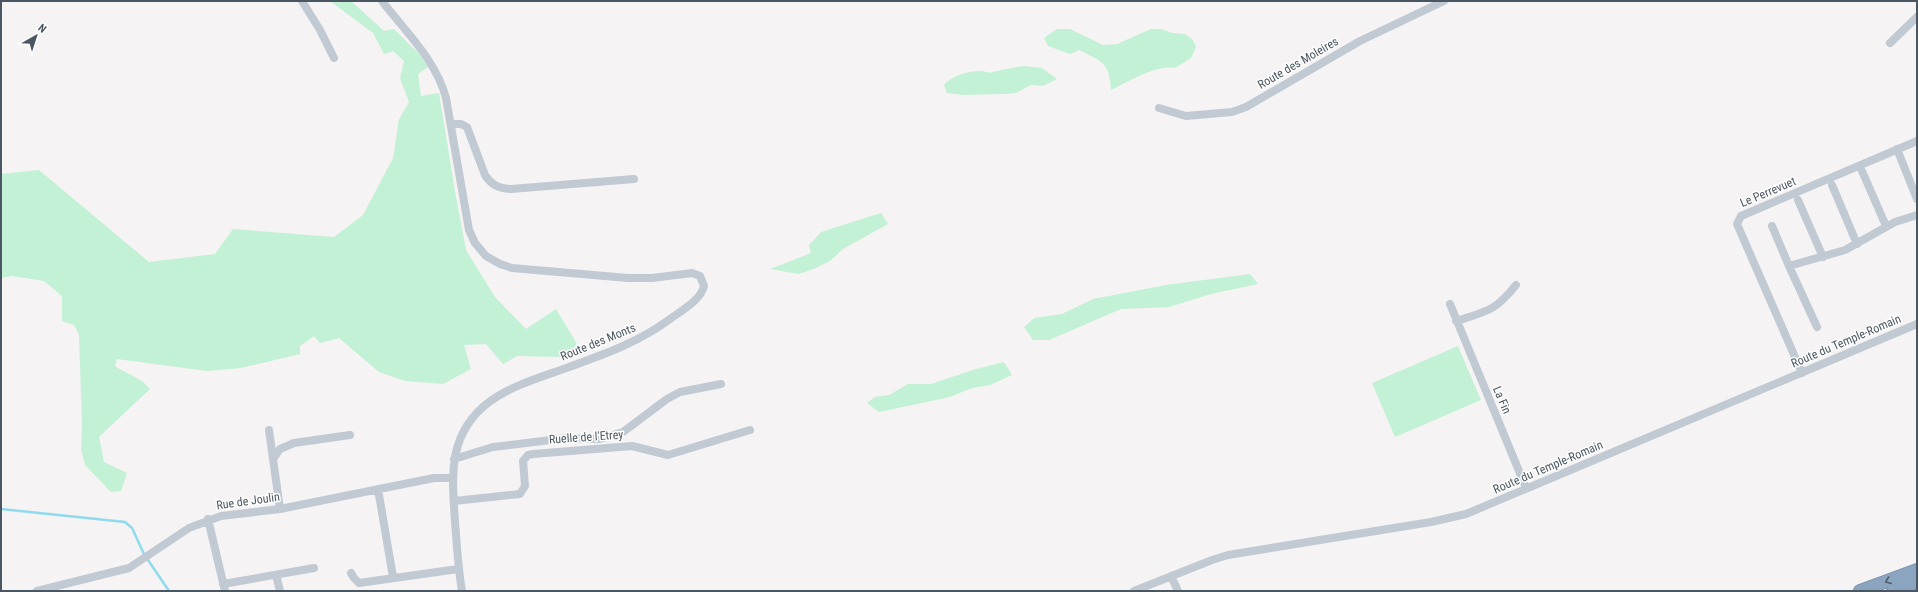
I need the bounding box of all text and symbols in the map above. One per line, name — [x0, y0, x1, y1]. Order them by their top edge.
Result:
north arrow — [16, 16, 56, 56]
text: N — [35, 21, 49, 36]
street label: Route des Moleires — [1255, 34, 1341, 92]
street label: Le Perrevuet — [1738, 174, 1798, 210]
street label: Route du Temple-Romain — [1789, 311, 1903, 370]
street label: Route des Monts — [558, 321, 638, 363]
street label: La Fin — [1490, 384, 1514, 416]
street label: Ruelle de l'Etrey — [548, 427, 624, 447]
street label: Route du Temple-Romain — [1491, 437, 1605, 496]
street label: Rue de Joulin — [215, 490, 281, 512]
one-way arrow — [1885, 576, 1892, 584]

